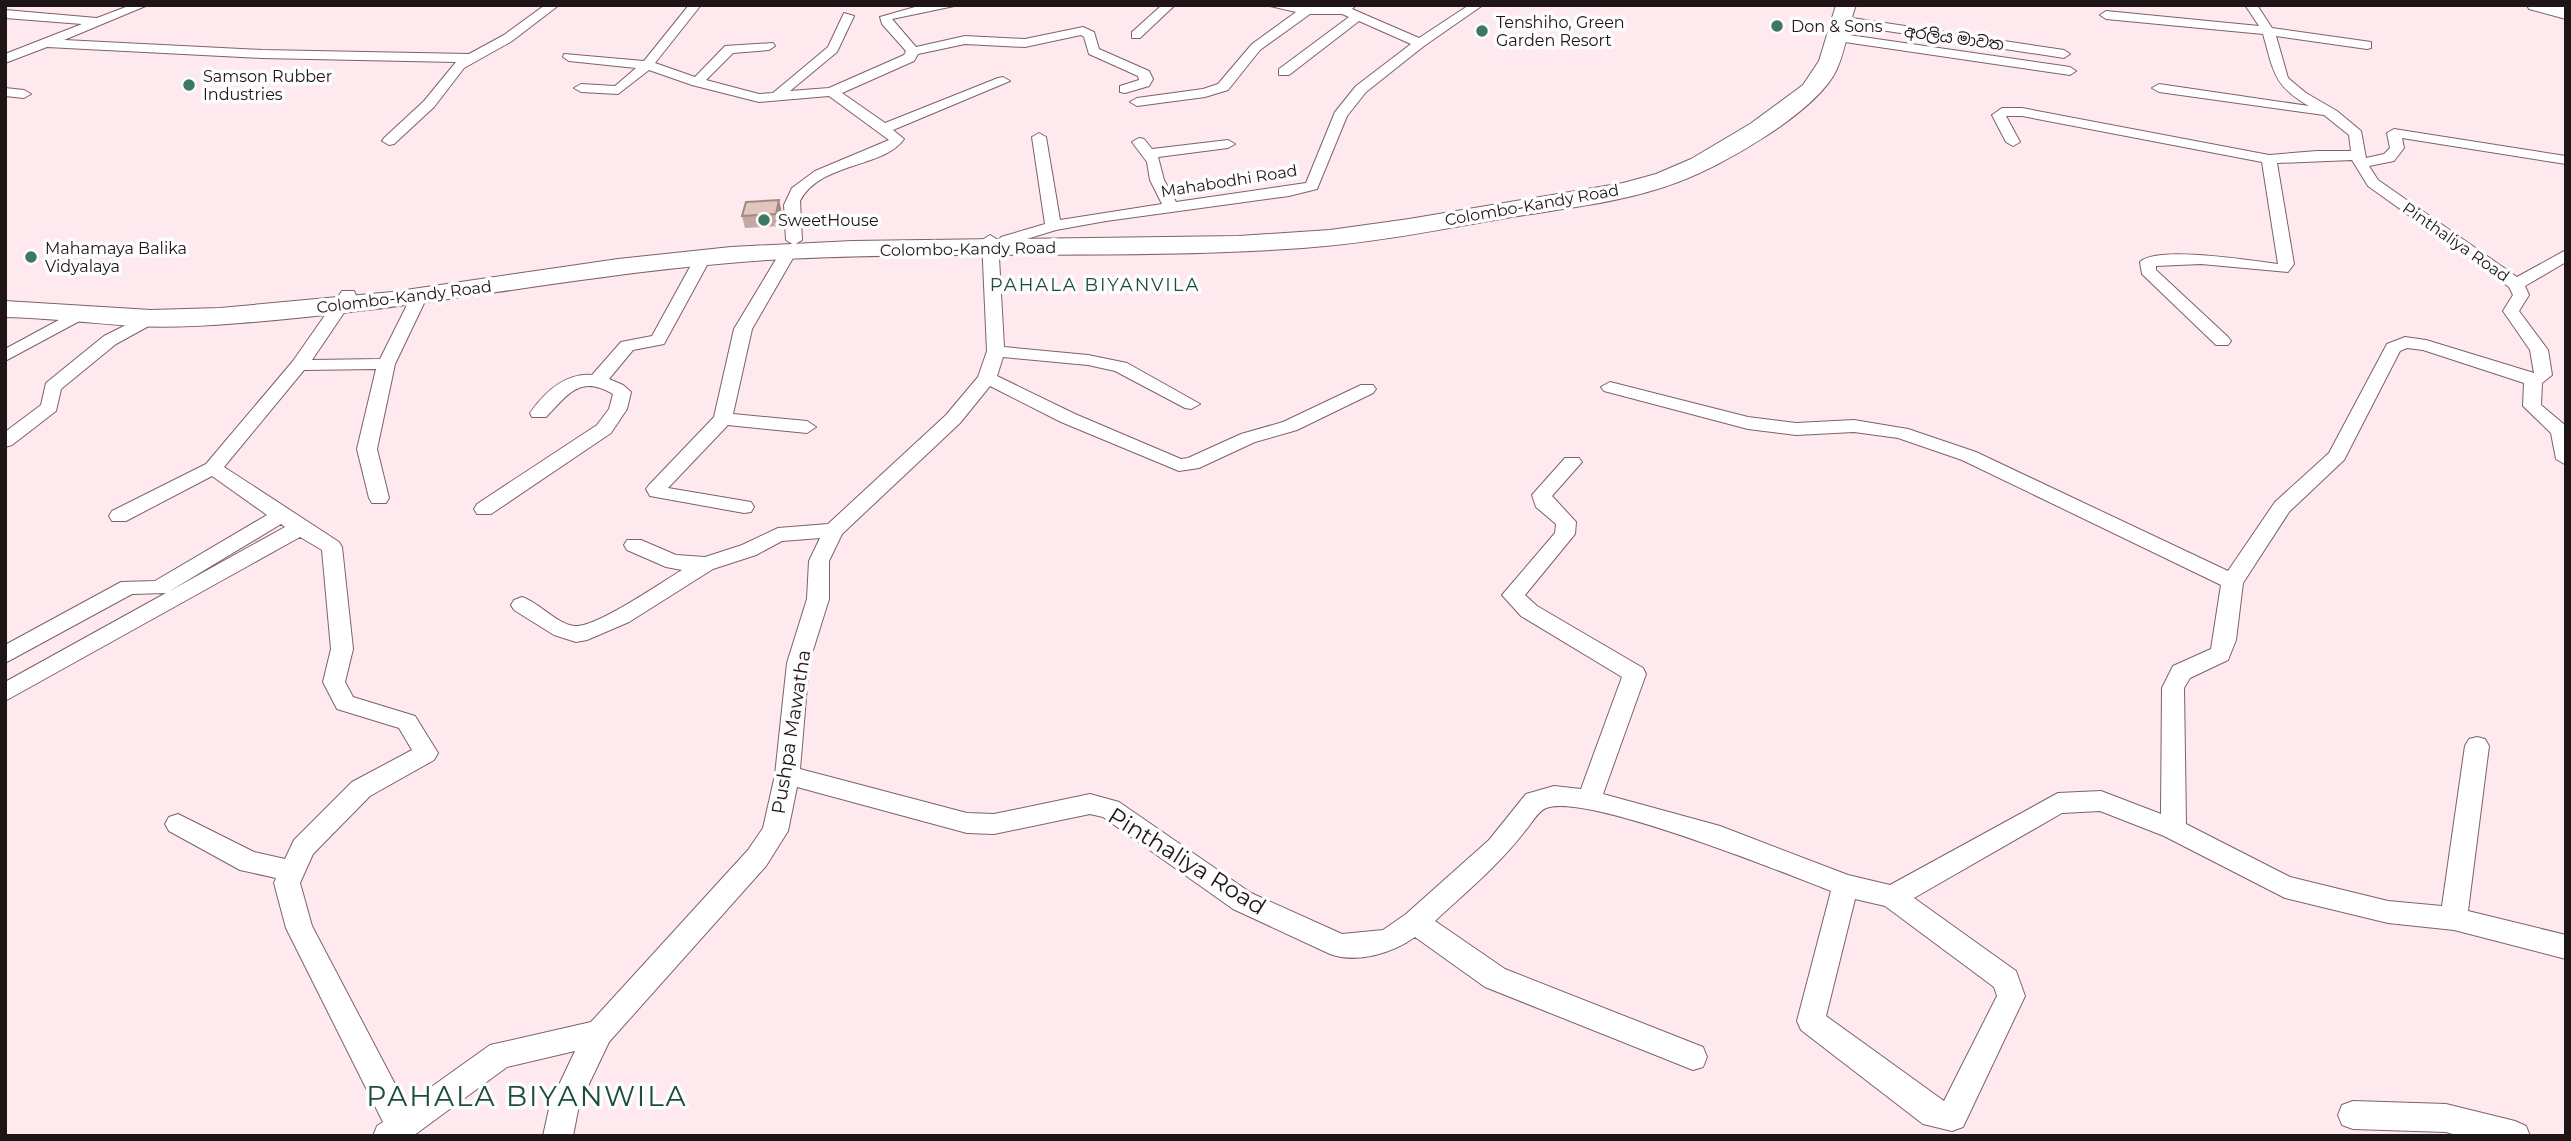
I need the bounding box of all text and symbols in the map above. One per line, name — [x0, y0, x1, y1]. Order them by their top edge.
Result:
place label: Tenshiho, Green Garden Resort — [1496, 13, 1625, 50]
place label: Don & Sons — [1791, 17, 1883, 36]
marker: Don & Sons — [1769, 18, 1785, 34]
street label: අරලිය මාවත — [1903, 22, 2005, 54]
marker: Tenshiho, Green Garden Resort — [1474, 23, 1490, 39]
place label: Samson Rubber Industries — [203, 67, 332, 104]
marker: Samson Rubber Industries — [181, 77, 197, 93]
street label: Mahabodhi Road — [1159, 161, 1299, 201]
street label: Colombo-Kandy Road — [1444, 180, 1620, 230]
street label: Pinthaliya Road — [2399, 198, 2513, 286]
place label: SweetHouse — [778, 211, 879, 230]
marker: SweetHouse — [756, 212, 772, 228]
street label: Colombo-Kandy Road — [880, 238, 1056, 260]
place label: Mahamaya Balika Vidyalaya — [45, 239, 187, 276]
marker: Mahamaya Balika Vidyalaya — [23, 249, 39, 265]
district label: PAHALA BIYANVILA — [990, 274, 1200, 296]
street label: Colombo-Kandy Road — [315, 277, 493, 317]
street label: Pushpa Mawatha — [767, 648, 815, 816]
street label: Pinthaliya Road — [1103, 801, 1271, 921]
district label: PAHALA BIYANWILA — [366, 1079, 688, 1113]

